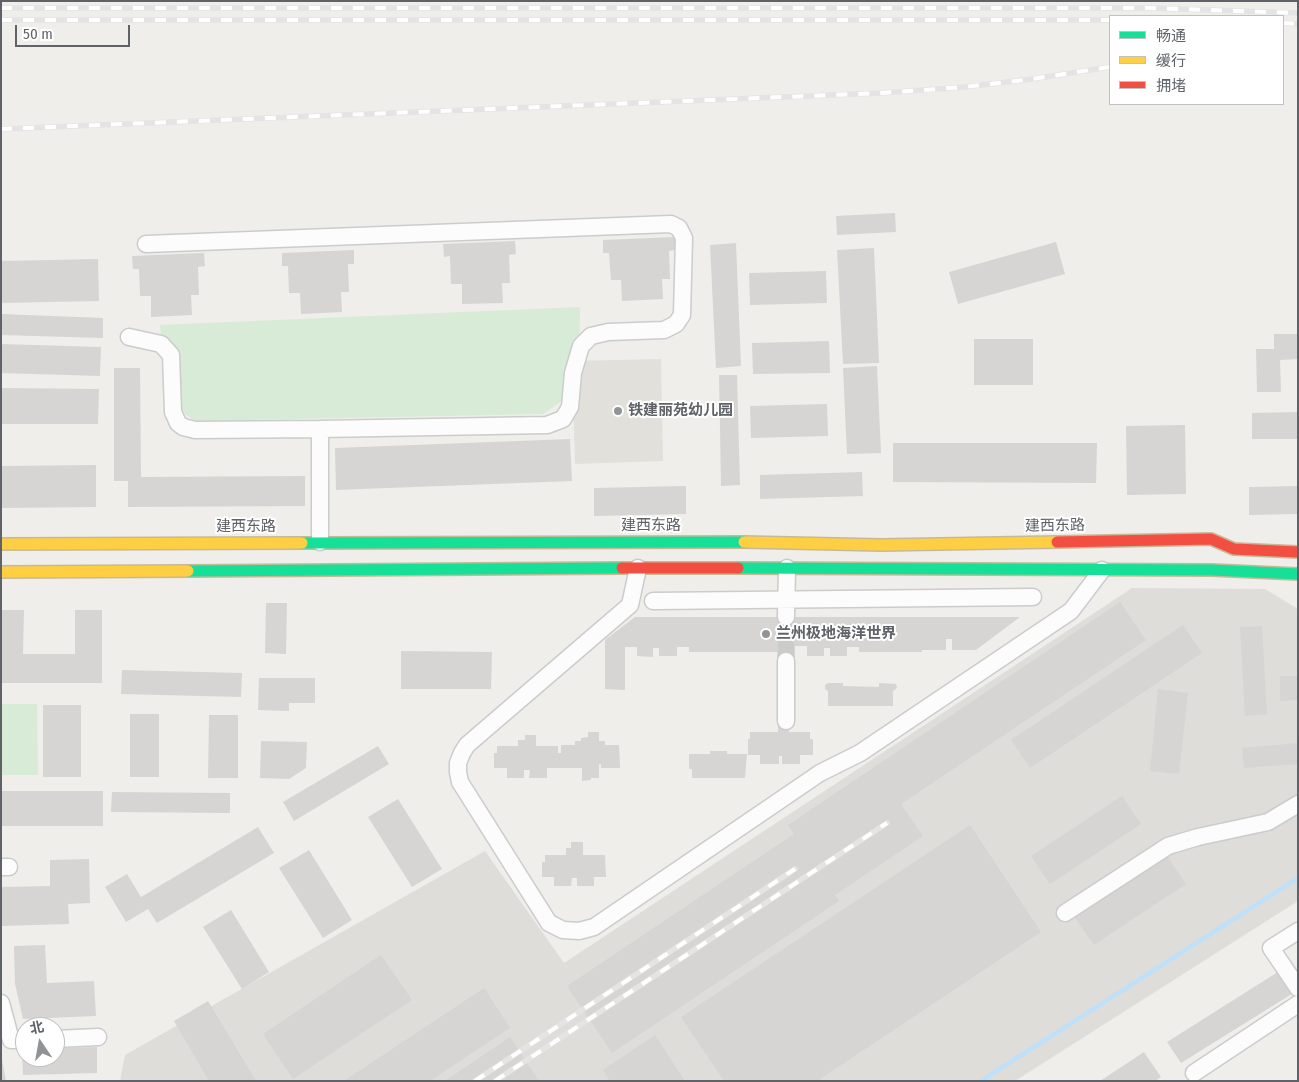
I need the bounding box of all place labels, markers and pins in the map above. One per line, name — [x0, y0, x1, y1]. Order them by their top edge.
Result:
place label: 铁建丽苑幼儿园 — [628, 402, 733, 420]
marker: 铁建丽苑幼儿园 — [612, 405, 624, 417]
place label: 兰州极地海洋世界 — [776, 625, 896, 643]
marker: 兰州极地海洋世界 — [760, 628, 772, 640]

